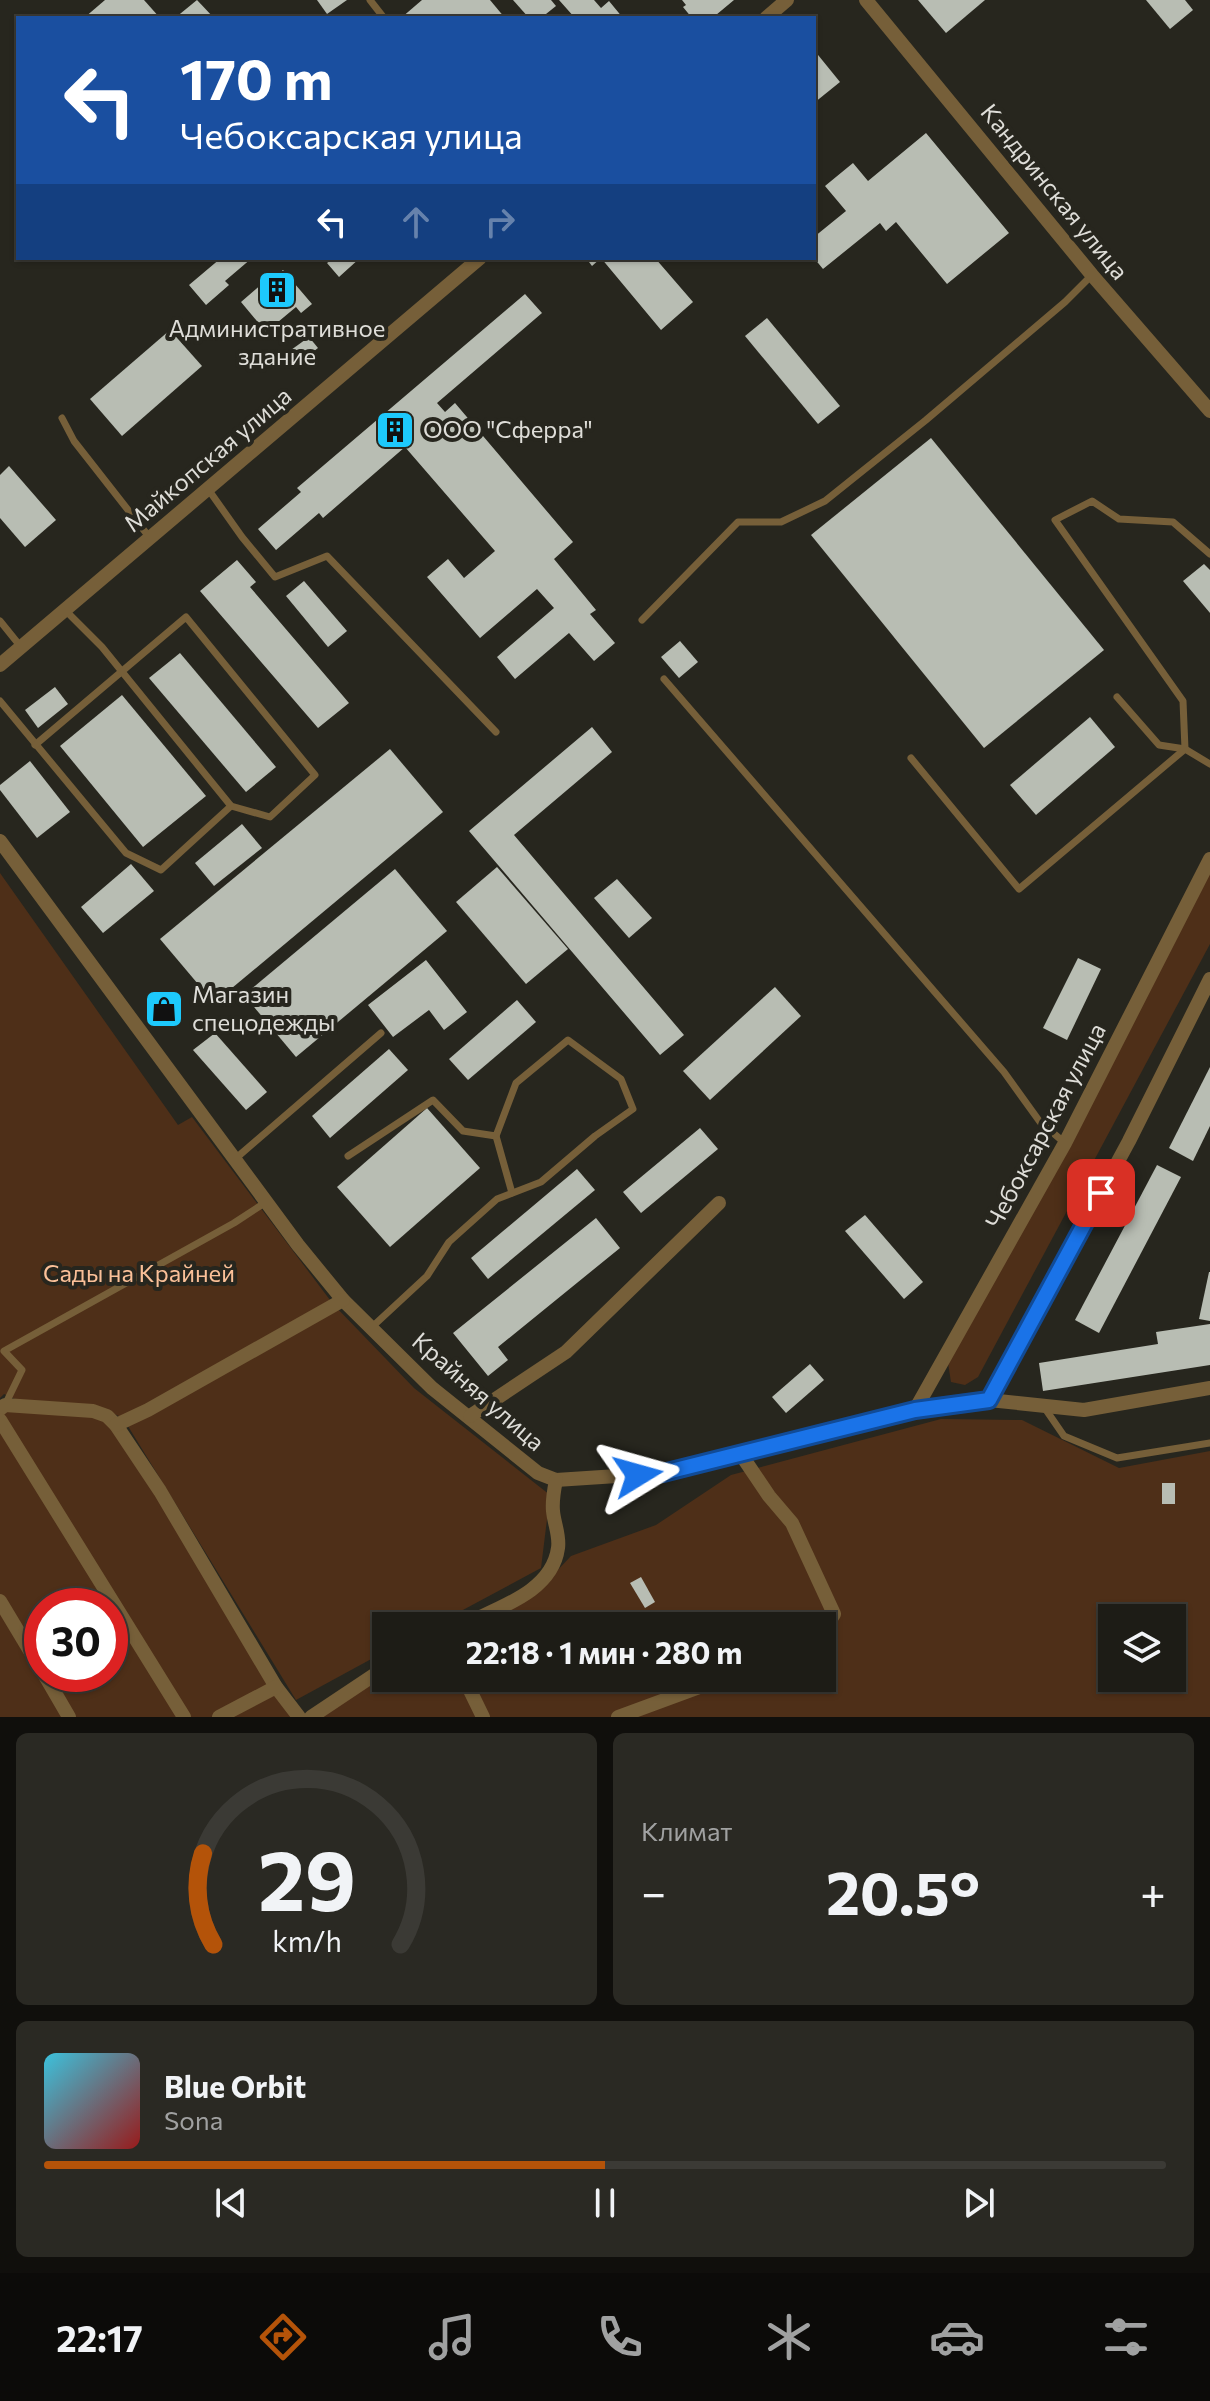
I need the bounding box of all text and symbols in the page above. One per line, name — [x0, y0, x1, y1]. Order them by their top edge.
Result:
text: 170 m — [180, 43, 333, 112]
icon: left — [48, 48, 152, 152]
street label: Кандринская улица — [975, 97, 1135, 285]
text: Чебоксарская улица — [180, 112, 523, 156]
icon: left — [310, 200, 354, 244]
icon: ahead — [394, 200, 438, 244]
icon: right — [478, 200, 522, 244]
building icon: Административное здание — [256, 269, 298, 311]
place label: Административное здание — [169, 313, 386, 370]
street label: Майкопская улица — [118, 380, 297, 537]
building icon: ООО "Сферра" — [374, 409, 416, 451]
place label: ООО "Сферра" — [423, 414, 593, 443]
place label: Магазин спецодежды — [192, 979, 336, 1036]
shop icon: Магазин спецодежды — [143, 988, 185, 1030]
street label: Чебоксарская улица — [978, 1018, 1111, 1233]
pin — [1067, 1159, 1135, 1227]
icon: arrive — [1079, 1171, 1123, 1215]
park label: Сады на Крайней — [43, 1258, 235, 1287]
street label: Крайняя улица — [407, 1326, 551, 1456]
position arrow — [596, 1433, 680, 1517]
speed limit sign: 30 — [24, 1588, 128, 1692]
map controls — [1098, 1604, 1186, 1692]
button: layers — [1098, 1604, 1186, 1692]
text: 22:18 · 1 мин · 280 m — [466, 1633, 742, 1670]
text: Климат — [641, 1815, 733, 1846]
text: 29 — [257, 1826, 356, 1928]
text: 20.5° — [826, 1854, 980, 1927]
text: − — [641, 1864, 666, 1918]
text: + — [1140, 1864, 1166, 1918]
text: km/h — [272, 1923, 341, 1958]
text: Blue Orbit — [164, 2067, 306, 2104]
text: Sona — [164, 2104, 223, 2135]
icon: previous — [209, 2181, 253, 2225]
icon: pause — [583, 2181, 627, 2225]
icon: next — [957, 2181, 1001, 2225]
icon: directions — [255, 2309, 311, 2365]
icon: music — [424, 2309, 480, 2365]
icon: phone — [592, 2309, 648, 2365]
icon: climate — [761, 2309, 817, 2365]
icon: car — [929, 2309, 985, 2365]
icon: filters — [1098, 2309, 1154, 2365]
text: 22:17 — [56, 2315, 143, 2359]

